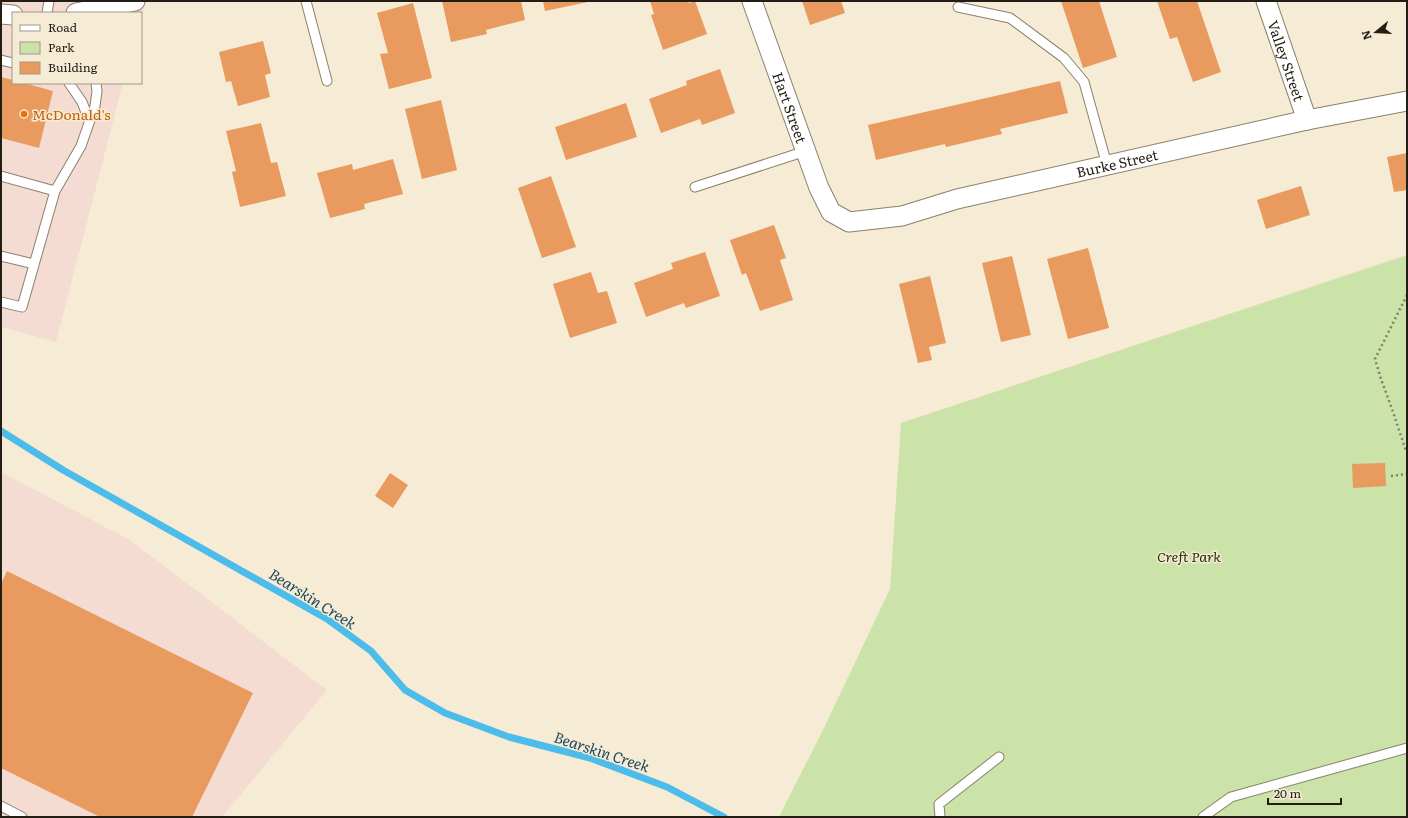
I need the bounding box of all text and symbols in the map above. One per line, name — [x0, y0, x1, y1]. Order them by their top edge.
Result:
legend — [12, 12, 142, 84]
north arrow — [1356, 12, 1396, 52]
street label: Valley Street — [1263, 17, 1310, 104]
text: Road — [48, 18, 78, 36]
text: N — [1357, 29, 1375, 42]
text: Park — [48, 38, 75, 56]
text: Building — [48, 58, 98, 76]
street label: Hart Street — [768, 69, 812, 146]
place label: McDonald's — [32, 104, 111, 124]
marker: McDonald's — [19, 109, 29, 119]
street label: Burke Street — [1074, 144, 1160, 182]
park label: Creft Park — [1157, 546, 1221, 566]
water label: Bearskin Creek — [265, 562, 362, 634]
water label: Bearskin Creek — [551, 725, 654, 778]
scale bar — [1268, 780, 1341, 806]
text: 20 m — [1274, 784, 1301, 802]

